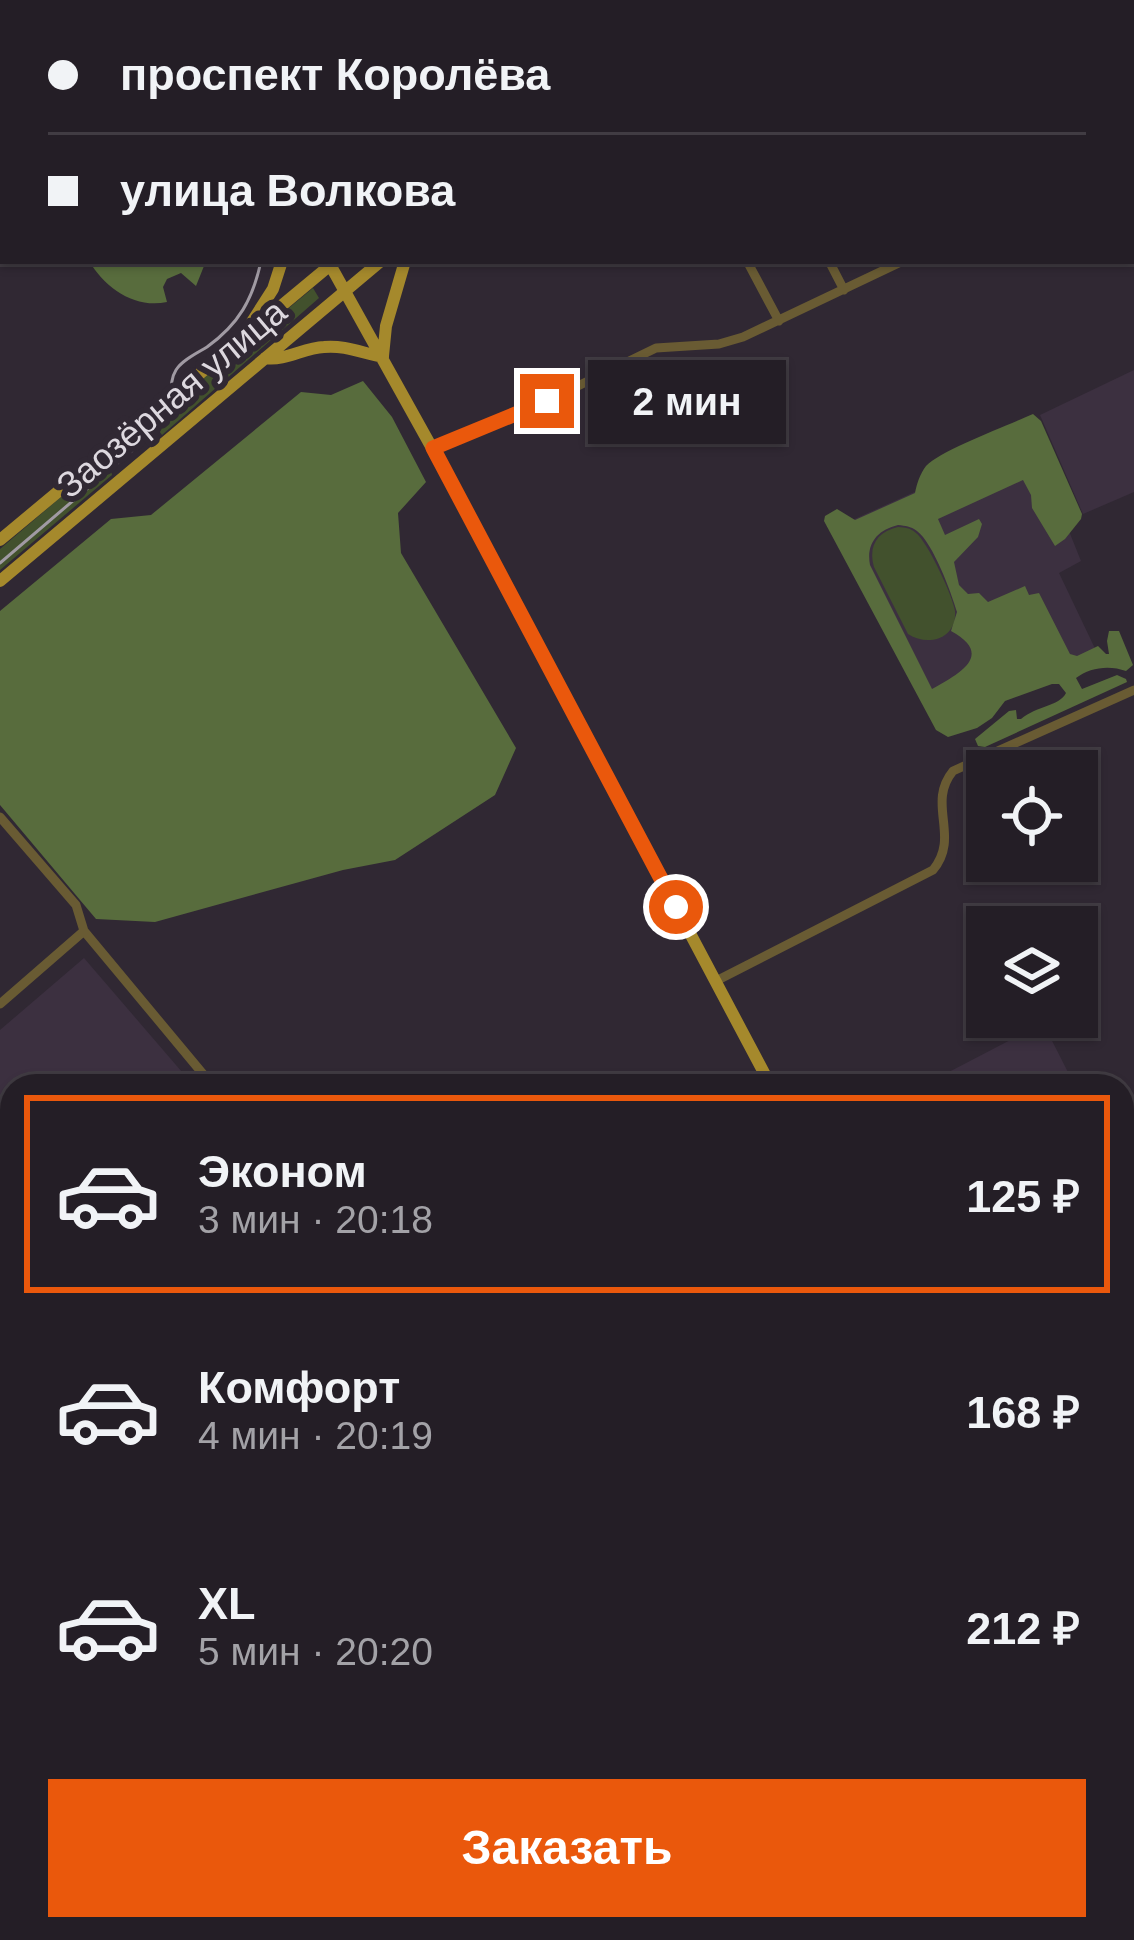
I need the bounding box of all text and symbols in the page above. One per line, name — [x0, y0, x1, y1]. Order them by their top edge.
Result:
text: проспект Королёва — [120, 49, 550, 100]
text: улица Волкова — [120, 165, 455, 216]
street label: Заозёрная улица — [48, 290, 295, 506]
callout: 2 мин — [589, 359, 787, 443]
route end — [520, 374, 574, 428]
text: 2 мин — [633, 380, 741, 423]
map controls — [966, 750, 1098, 1038]
button: locate — [966, 750, 1098, 882]
route start — [649, 880, 703, 934]
button: layers — [966, 906, 1098, 1038]
icon: car — [54, 1140, 162, 1248]
text: Эконом — [198, 1146, 367, 1197]
text: 125 ₽ — [966, 1171, 1080, 1222]
text: 3 мин · 20:18 — [198, 1198, 433, 1241]
icon: car — [54, 1356, 162, 1464]
text: Комфорт — [198, 1362, 400, 1413]
text: 168 ₽ — [966, 1387, 1080, 1438]
text: 4 мин · 20:19 — [198, 1414, 433, 1457]
icon: car — [54, 1572, 162, 1680]
text: XL — [198, 1578, 256, 1629]
text: 212 ₽ — [966, 1603, 1080, 1654]
text: 5 мин · 20:20 — [198, 1630, 433, 1673]
button: Заказать — [48, 1779, 1086, 1917]

